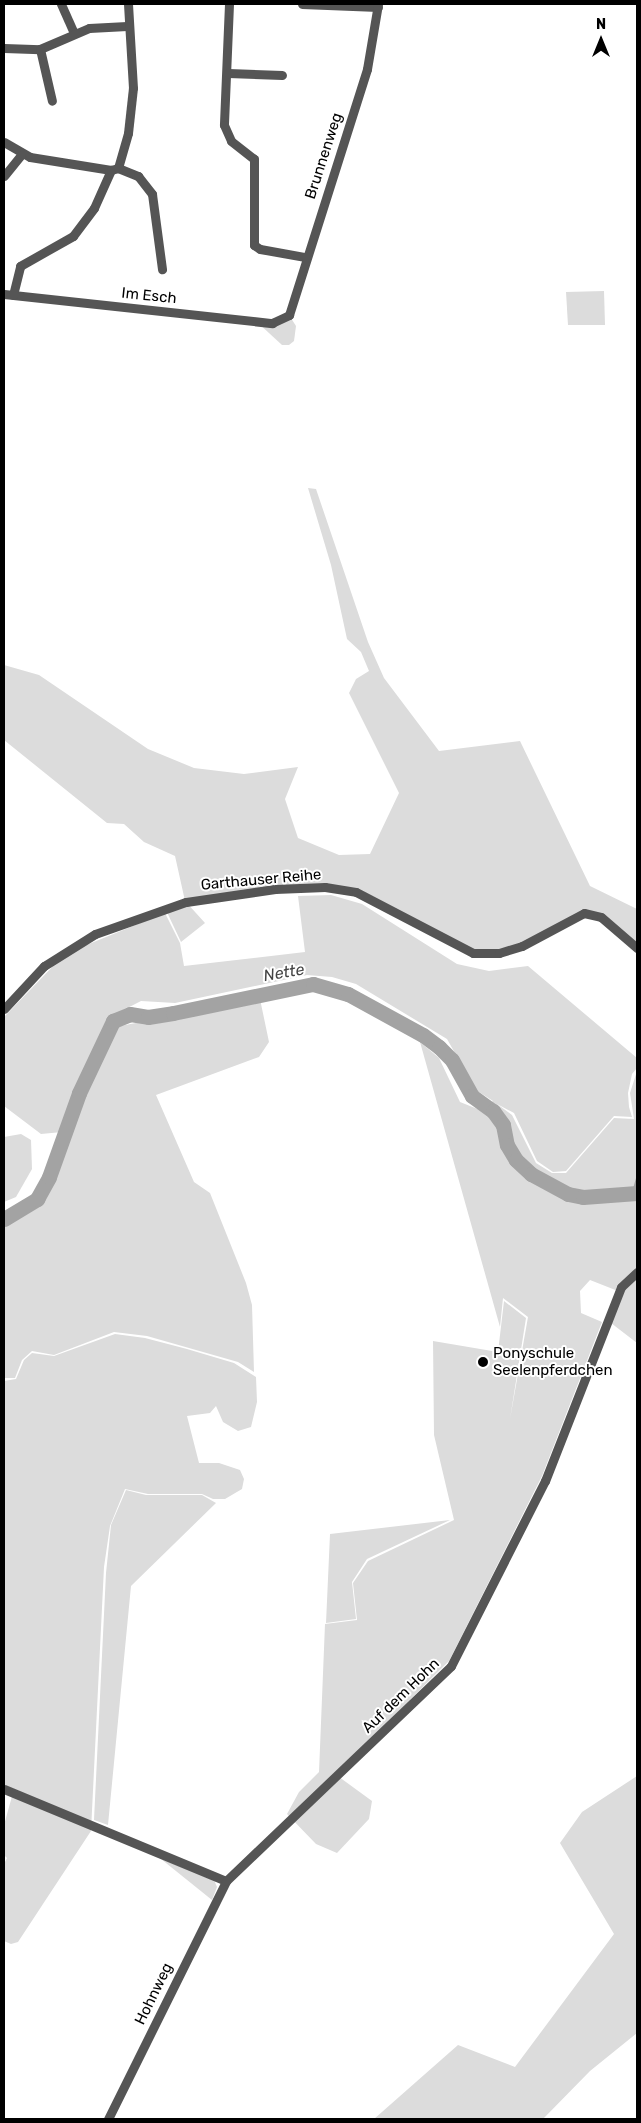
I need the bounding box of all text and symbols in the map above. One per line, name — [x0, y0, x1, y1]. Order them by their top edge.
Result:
north arrow — [576, 15, 626, 65]
text: N — [596, 16, 606, 33]
street label: Brunnenweg — [302, 111, 346, 201]
street label: Im Esch — [121, 284, 177, 308]
street label: Garthauser Reihe — [200, 866, 322, 894]
water label: Nette — [262, 960, 306, 986]
place label: Ponyschule Seelenpferdchen — [493, 1344, 613, 1379]
marker: Ponyschule Seelenpferdchen — [477, 1356, 489, 1368]
street label: Auf dem Hohn — [359, 1655, 443, 1737]
street label: Hohnweg — [131, 1960, 177, 2028]

